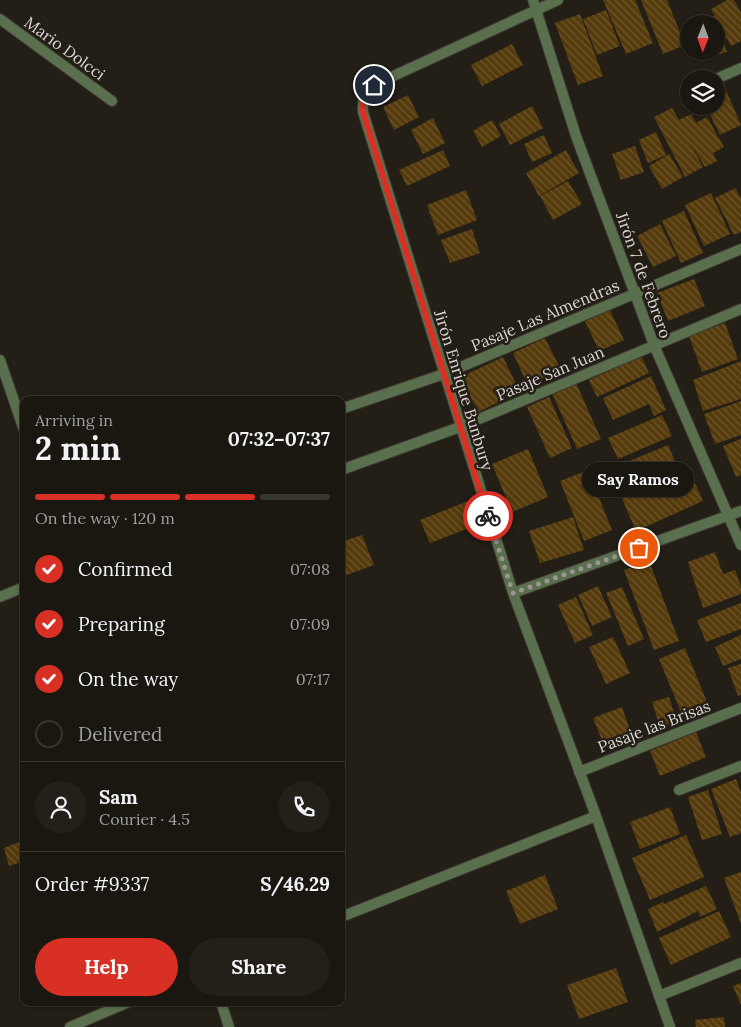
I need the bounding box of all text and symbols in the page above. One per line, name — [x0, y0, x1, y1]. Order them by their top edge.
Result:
street label: Mario Dolcci — [21, 12, 109, 84]
north arrow — [680, 15, 725, 60]
map controls — [680, 15, 725, 115]
pin — [353, 64, 395, 106]
button: layers — [680, 70, 725, 115]
icon: home — [360, 71, 388, 99]
street label: Jirón 7 de Febrero — [612, 208, 676, 341]
street label: Pasaje Las Almendras — [468, 275, 622, 355]
street label: Jirón Enrique Bunbury — [430, 306, 498, 473]
street label: Pasaje San Juan — [493, 341, 607, 405]
text: Arriving in — [35, 410, 113, 430]
text: 07:32–07:37 — [228, 427, 330, 451]
text: 2 min — [35, 428, 121, 469]
callout: Say Ramos — [583, 463, 695, 498]
text: Say Ramos — [597, 469, 679, 489]
courier — [463, 491, 513, 541]
icon: bike — [474, 502, 502, 530]
text: On the way · 120 m — [35, 508, 175, 528]
pin — [618, 527, 660, 569]
icon: bag — [625, 534, 653, 562]
icon: check — [35, 555, 63, 583]
text: Confirmed — [78, 557, 173, 581]
text: 07:08 — [290, 559, 330, 579]
icon: check — [35, 610, 63, 638]
text: Preparing — [78, 612, 165, 636]
text: 07:09 — [290, 614, 330, 634]
icon: check — [35, 665, 63, 693]
text: On the way — [78, 667, 178, 691]
text: 07:17 — [296, 669, 330, 689]
street label: Pasaje las Brisas — [595, 695, 713, 757]
text: Delivered — [78, 722, 162, 746]
button: person — [35, 781, 87, 833]
button: phone — [278, 781, 330, 833]
text: Sam — [99, 785, 138, 809]
text: Courier · 4.5 — [99, 809, 190, 829]
text: Order #9337 — [35, 872, 149, 896]
text: S/46.29 — [260, 872, 330, 896]
button: Help — [35, 938, 178, 996]
button: Share — [188, 938, 330, 996]

